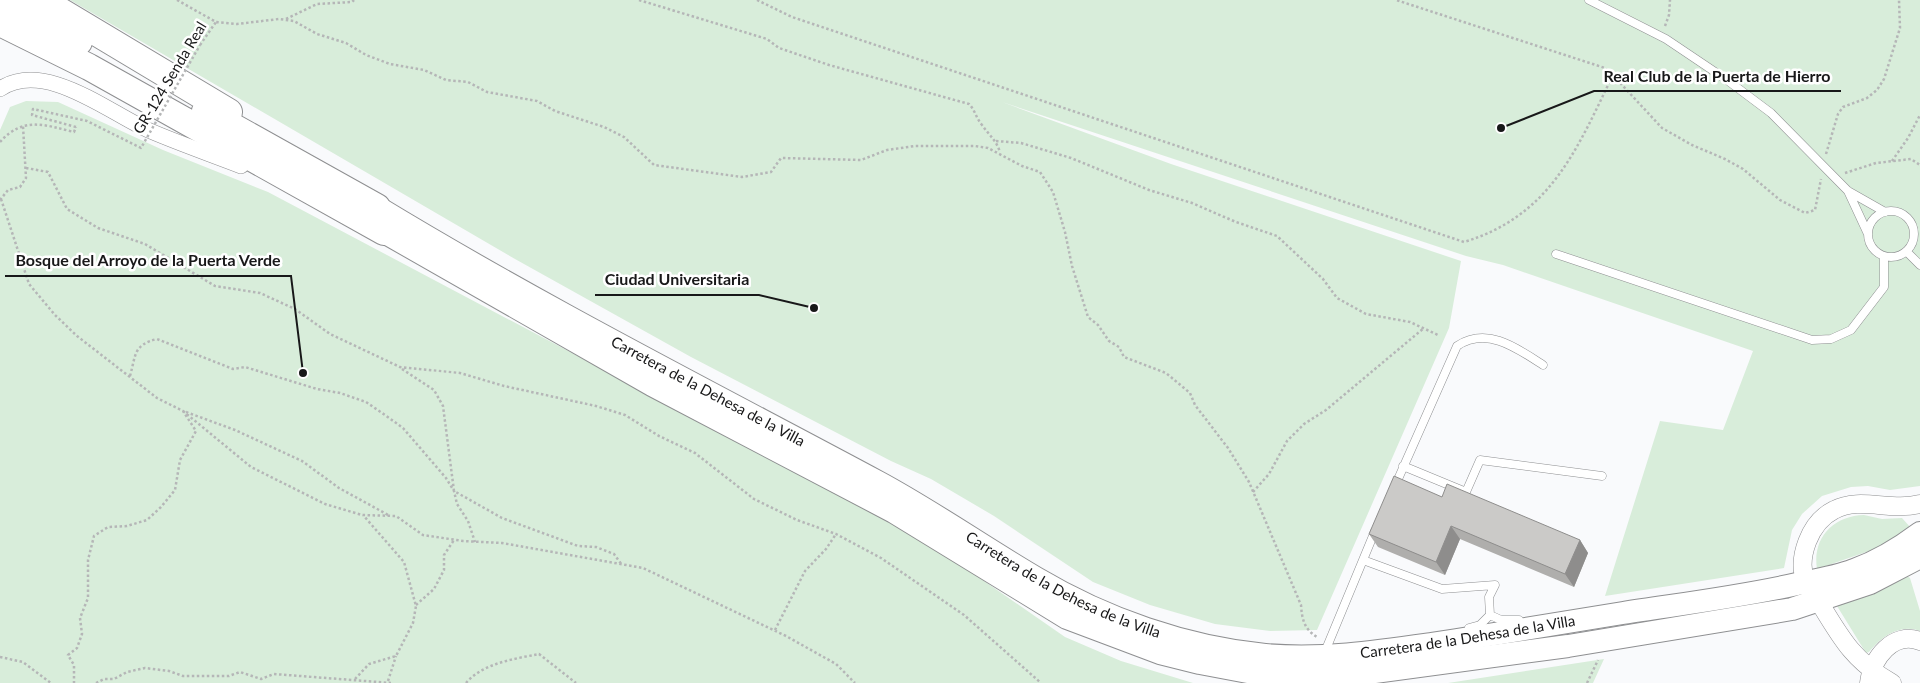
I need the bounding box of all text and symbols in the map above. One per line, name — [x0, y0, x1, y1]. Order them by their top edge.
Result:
street label: GR-124 Senda Real — [129, 18, 210, 137]
callout: Real Club de la Puerta de Hierro — [1594, 60, 1841, 91]
text: Real Club de la Puerta de Hierro — [1604, 66, 1830, 85]
callout: Bosque del Arroyo de la Puerta Verde — [5, 245, 291, 276]
text: Bosque del Arroyo de la Puerta Verde — [15, 250, 281, 269]
callout: Ciudad Universitaria — [595, 264, 759, 295]
text: Ciudad Universitaria — [605, 269, 749, 288]
street label: Carretera de la Dehesa de la Villa — [608, 332, 808, 450]
street label: Carretera de la Dehesa de la Villa — [963, 527, 1163, 641]
street label: Carretera de la Dehesa de la Villa — [1359, 611, 1576, 661]

